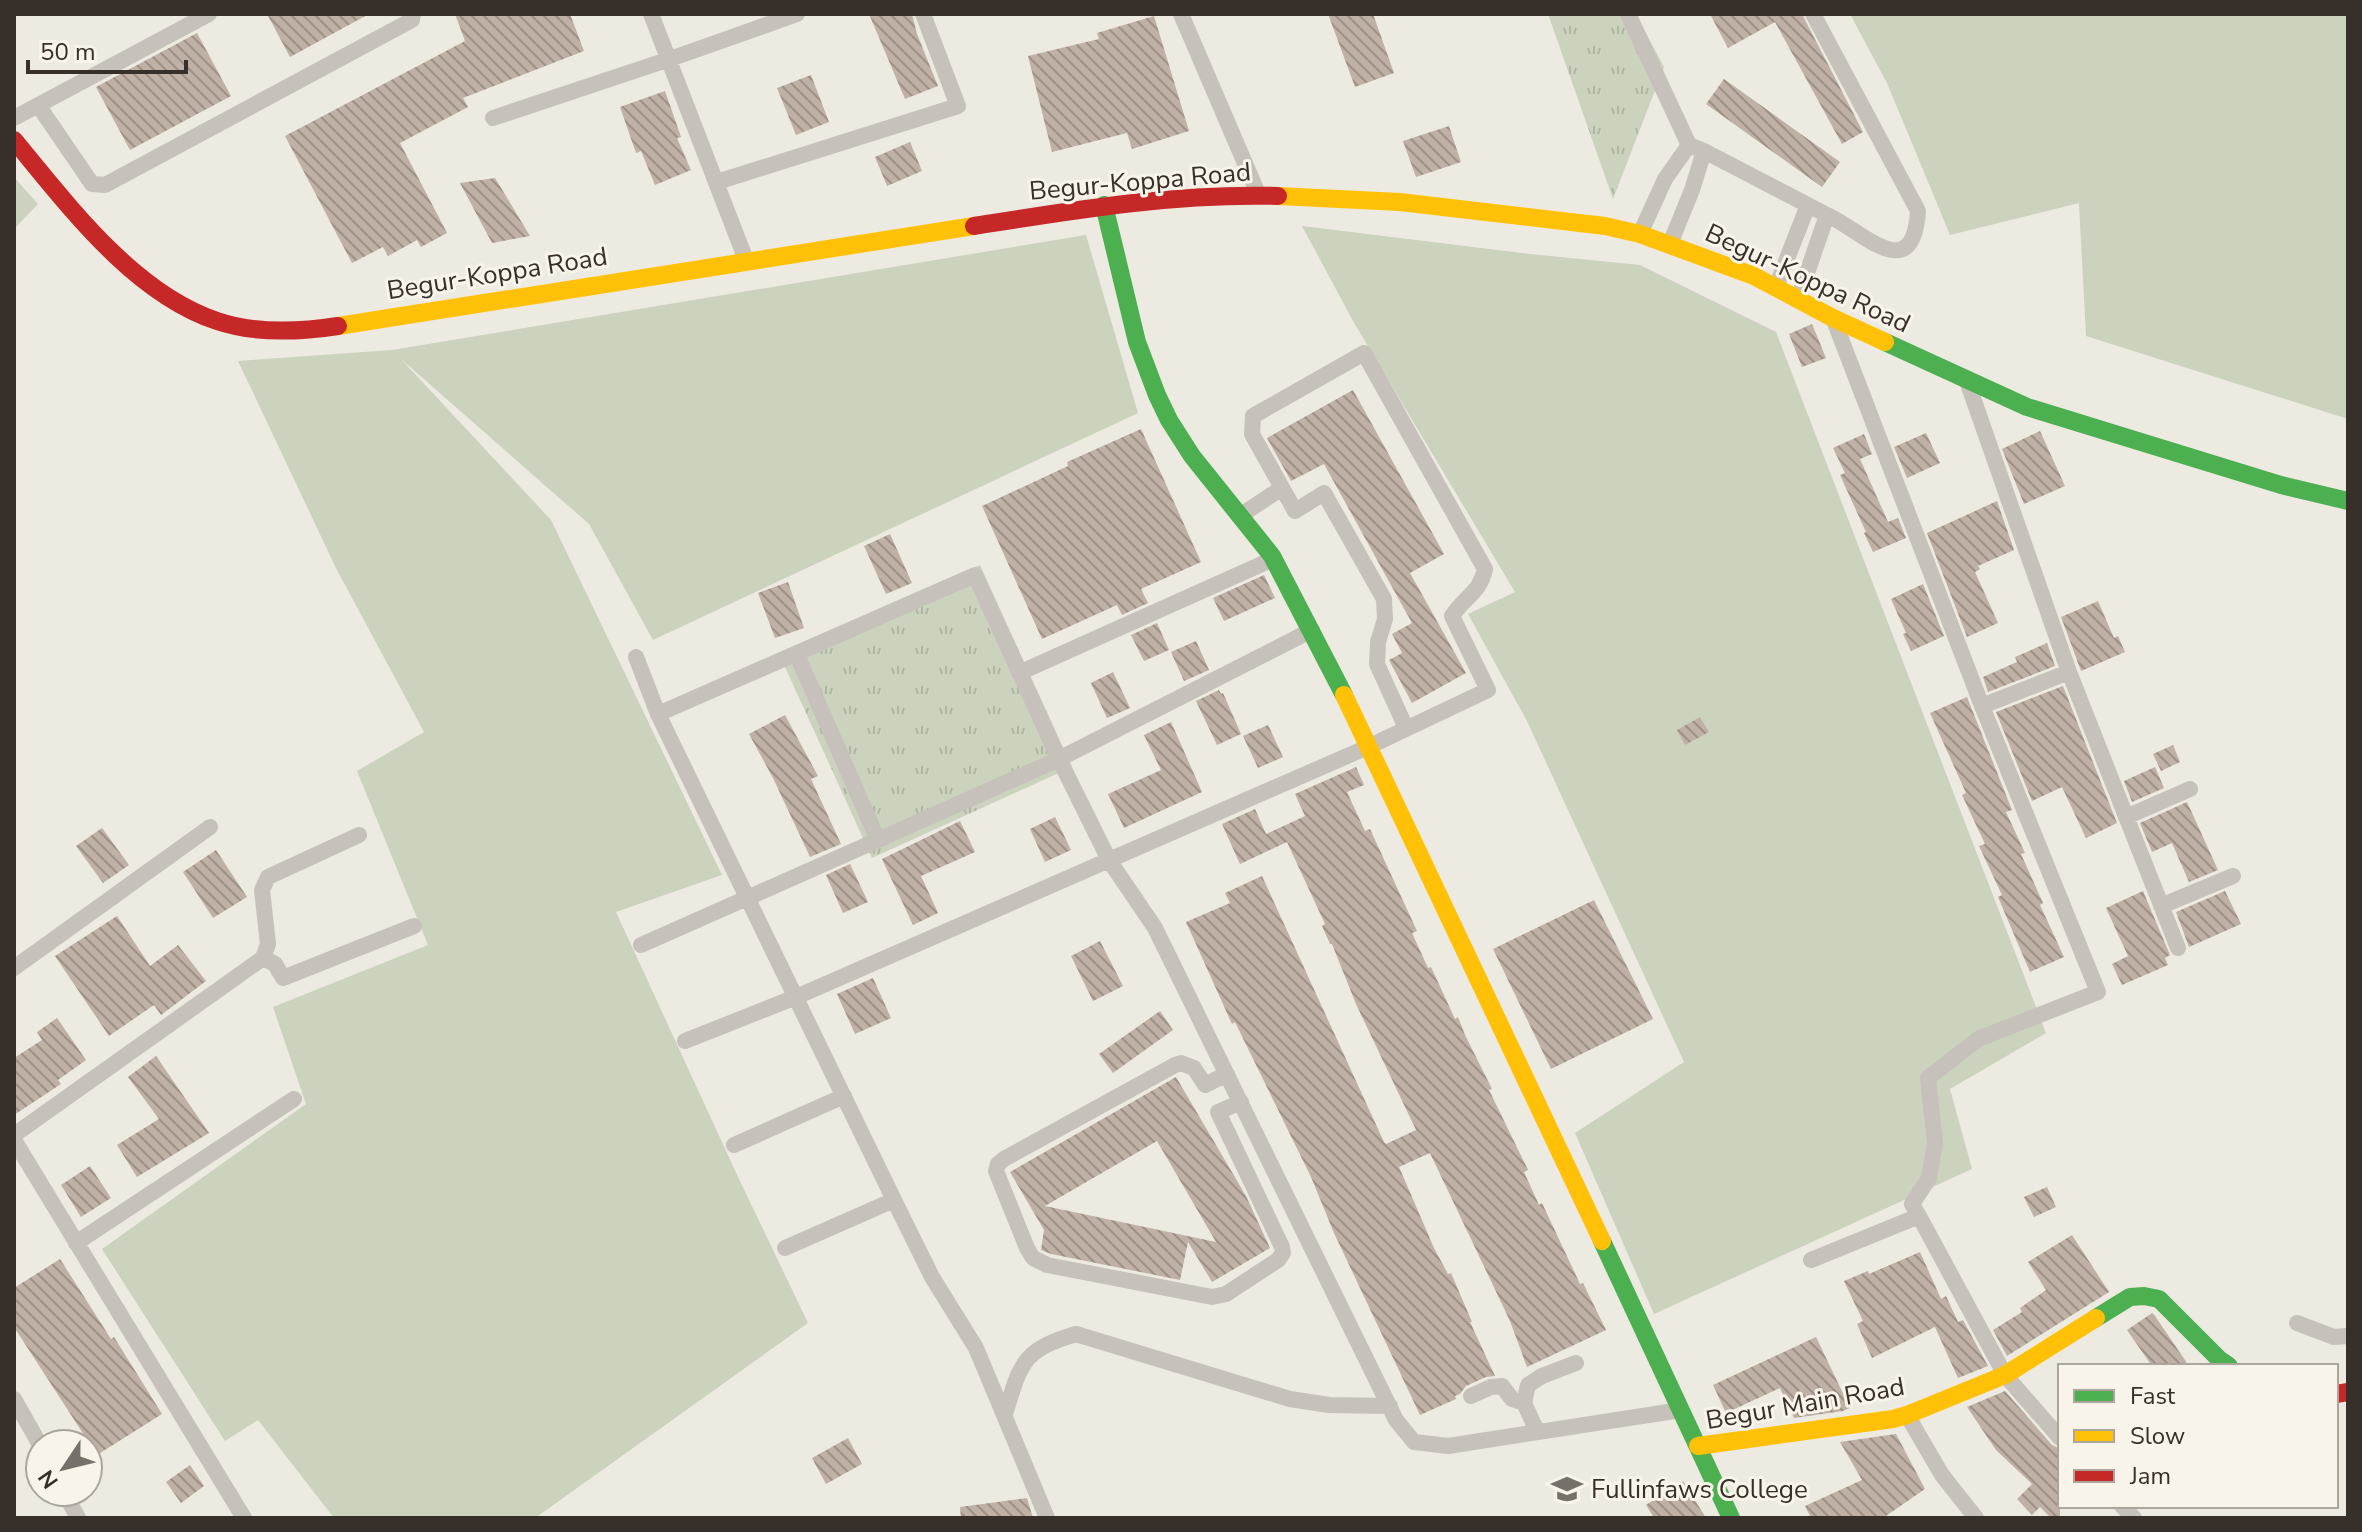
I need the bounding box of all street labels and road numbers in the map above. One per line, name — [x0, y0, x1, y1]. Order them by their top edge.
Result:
street label: Begur-Koppa Road — [1028, 154, 1252, 209]
street label: Begur-Koppa Road — [1699, 216, 1916, 341]
street label: Begur-Koppa Road — [384, 239, 610, 308]
street label: Begur Main Road — [1703, 1369, 1907, 1438]

